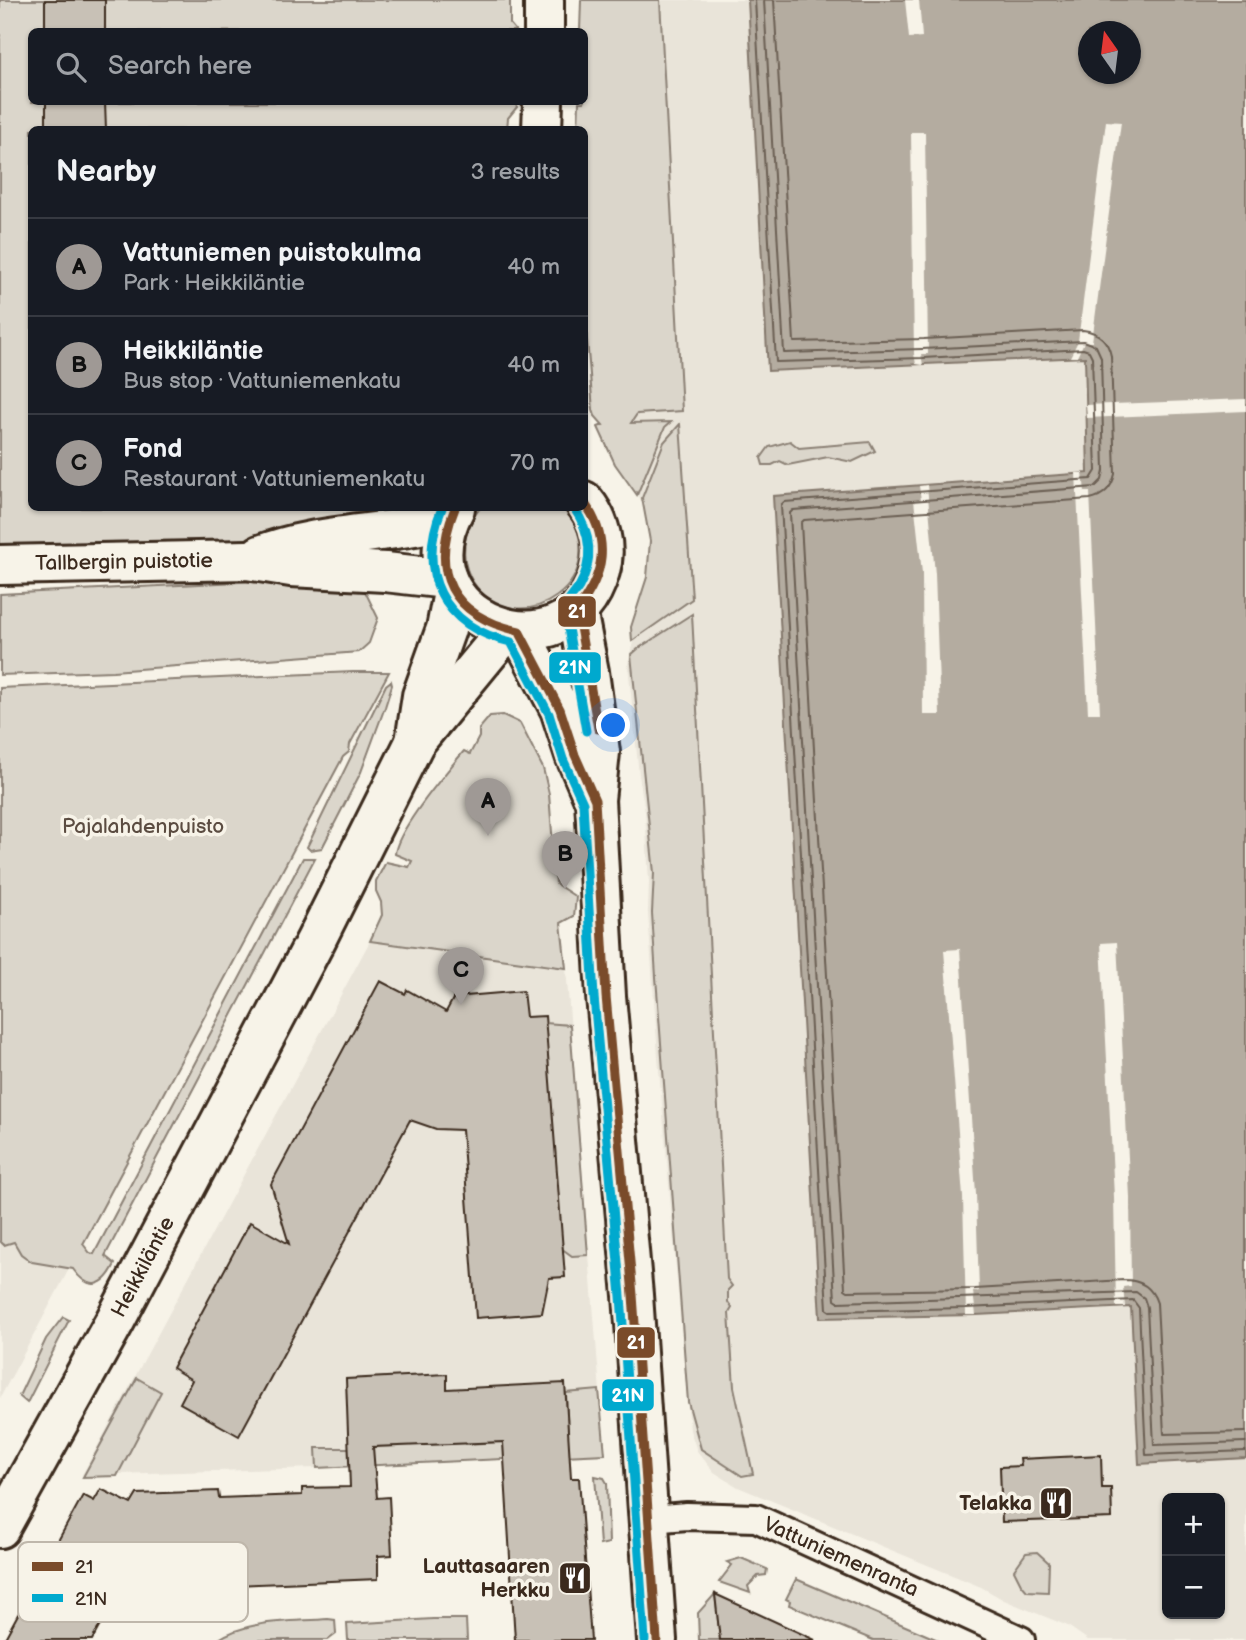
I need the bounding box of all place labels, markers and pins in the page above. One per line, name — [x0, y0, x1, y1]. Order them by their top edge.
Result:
pin: A — [465, 778, 511, 836]
pin: B — [542, 831, 588, 889]
pin: C — [438, 947, 484, 1005]
restaurant icon: Telakka — [1037, 1484, 1075, 1522]
place label: Telakka — [959, 1491, 1032, 1516]
place label: Lauttasaaren Herkku — [423, 1554, 550, 1603]
restaurant icon: Lauttasaaren Herkku — [556, 1559, 594, 1597]

